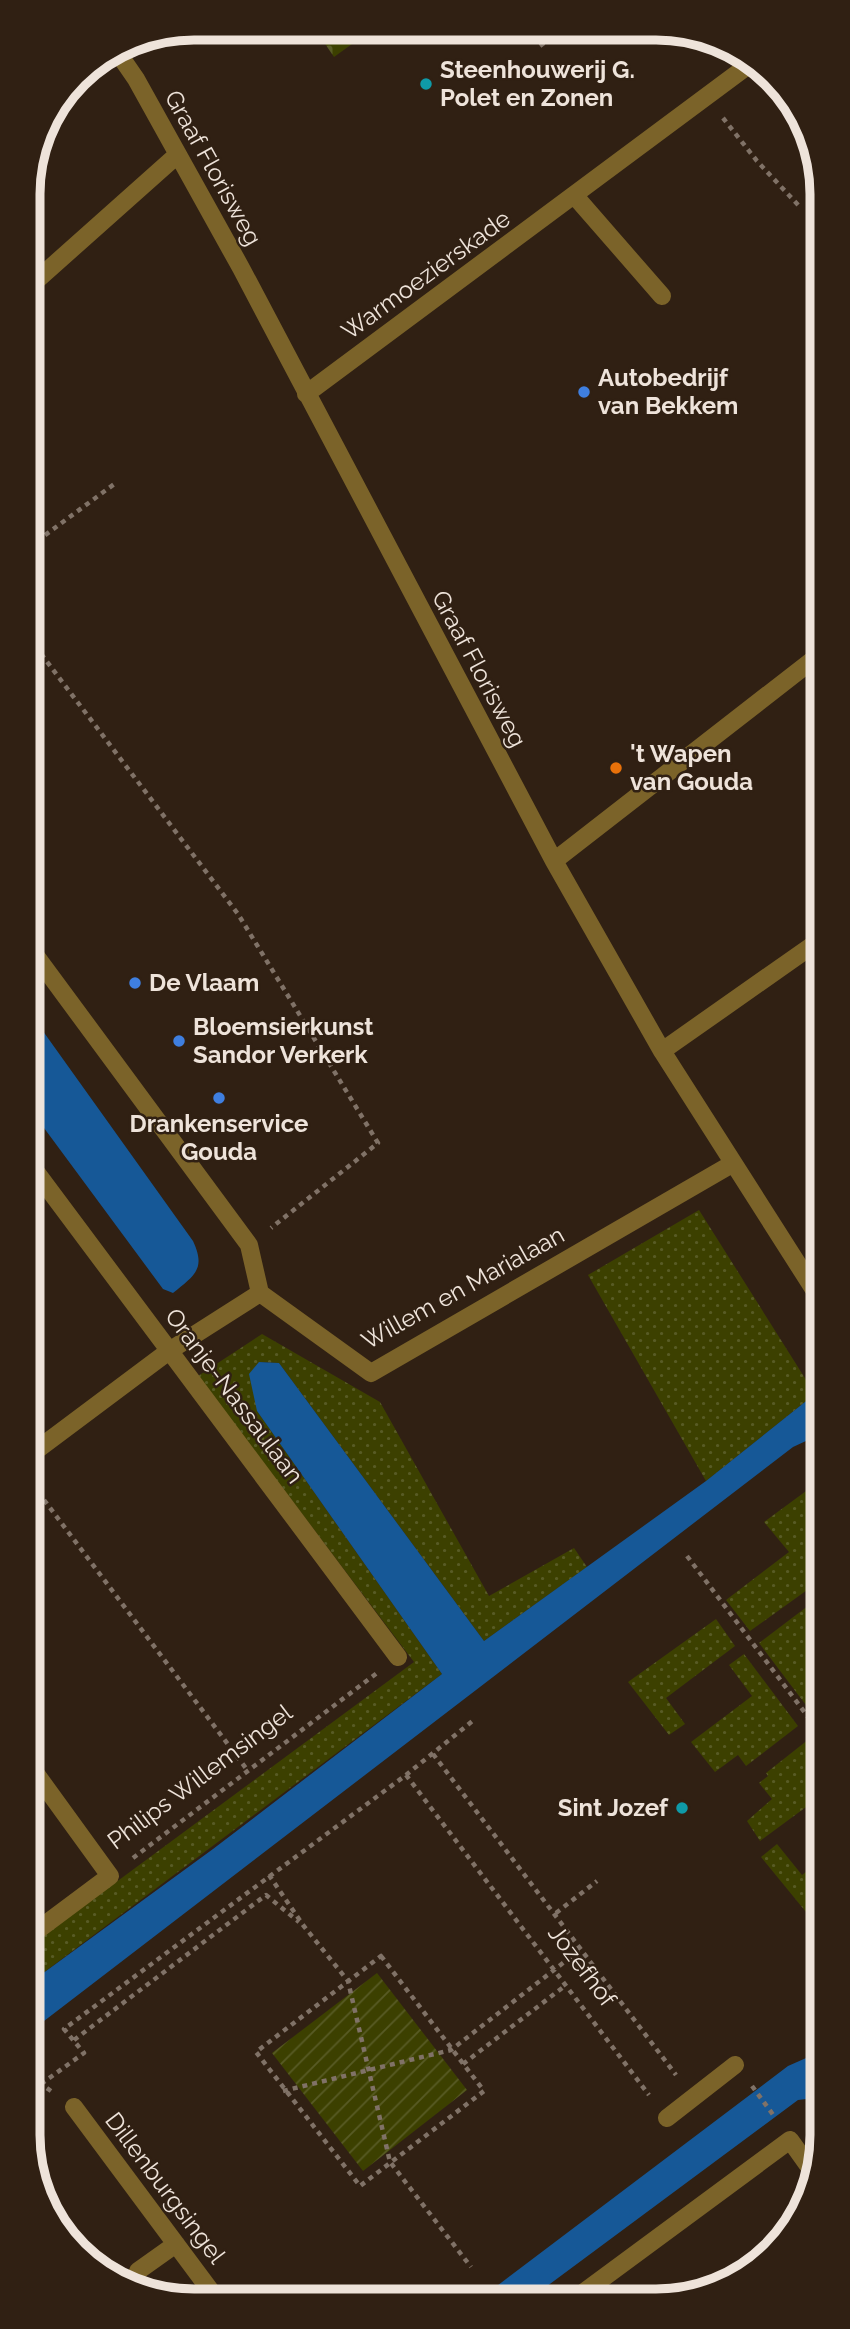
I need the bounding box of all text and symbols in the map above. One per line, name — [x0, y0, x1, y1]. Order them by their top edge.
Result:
place label: Steenhouwerij G. Polet en Zonen — [440, 55, 635, 112]
marker: Steenhouwerij G. Polet en Zonen — [418, 76, 434, 92]
street label: Graaf Florisweg — [159, 85, 268, 250]
street label: Warmoezierskade — [336, 204, 516, 346]
place label: Autobedrijf van Bekkem — [598, 363, 738, 420]
marker: Autobedrijf van Bekkem — [576, 384, 592, 400]
street label: Graaf Florisweg — [426, 586, 533, 752]
place label: 't Wapen van Gouda — [630, 739, 753, 796]
marker: 't Wapen van Gouda — [608, 760, 624, 776]
place label: De Vlaam — [149, 968, 259, 997]
marker: De Vlaam — [127, 975, 143, 991]
place label: Bloemsierkunst Sandor Verkerk — [193, 1012, 374, 1069]
marker: Bloemsierkunst Sandor Verkerk — [171, 1033, 187, 1049]
marker: Drankenservice Gouda — [211, 1090, 227, 1106]
place label: Drankenservice Gouda — [130, 1109, 308, 1166]
street label: Willem en Marialaan — [356, 1220, 569, 1355]
street label: Oranje-Nassaulaan — [159, 1302, 310, 1489]
street label: Philips Willemsingel — [102, 1698, 298, 1855]
place label: Sint Jozef — [558, 1793, 669, 1822]
marker: Sint Jozef — [674, 1800, 690, 1816]
street label: Jozefhof — [542, 1919, 623, 2013]
street label: Dillenburgsingel — [99, 2106, 232, 2269]

